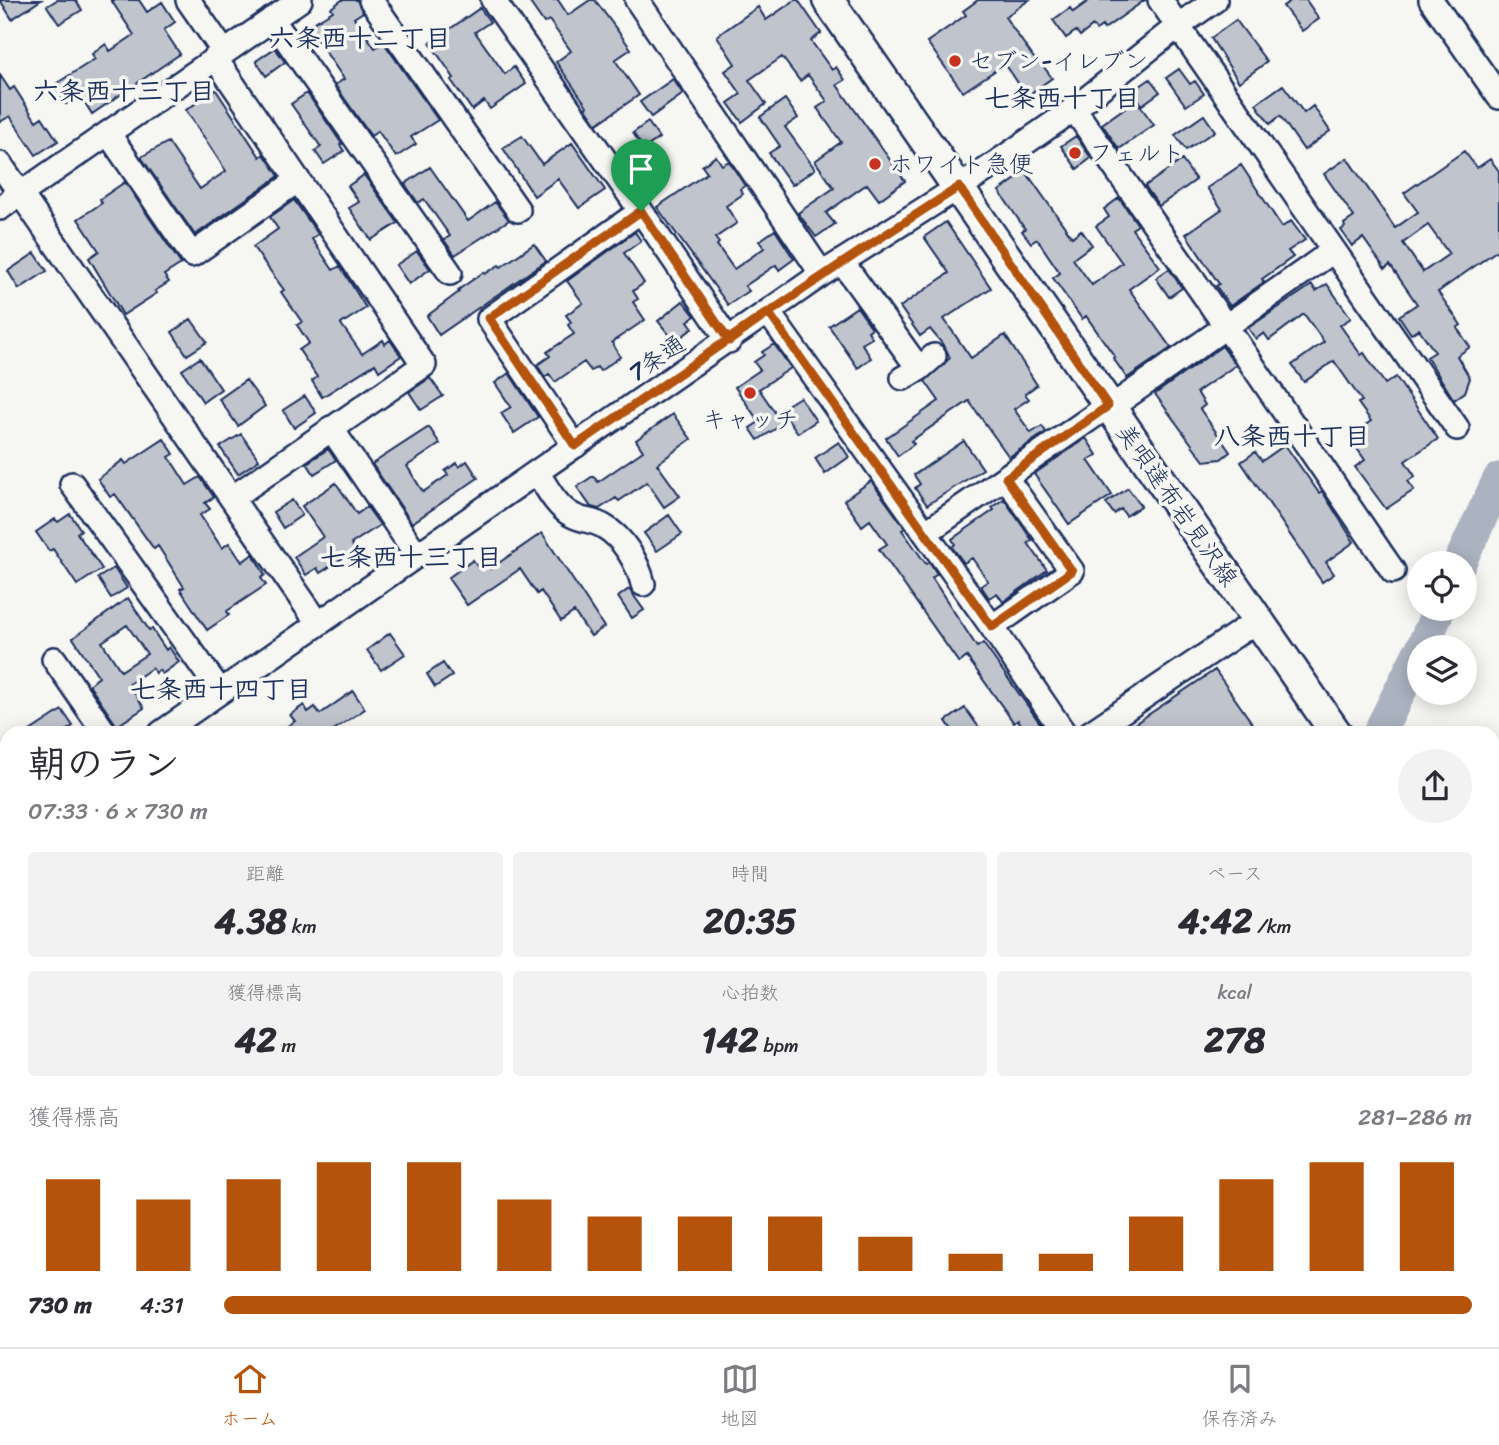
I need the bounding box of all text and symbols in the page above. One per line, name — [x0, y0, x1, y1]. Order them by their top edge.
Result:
district label: 六条西十二丁目 — [269, 15, 451, 61]
place label: セブン-イレブン — [969, 40, 1148, 82]
marker: セブン-イレブン — [947, 53, 963, 69]
district label: 六条西十三丁目 — [33, 68, 215, 114]
district label: 七条西十丁目 — [984, 75, 1140, 121]
place label: フェルト — [1089, 132, 1185, 174]
pin — [611, 139, 671, 211]
place label: ホワイト急便 — [889, 143, 1033, 185]
marker: フェルト — [1067, 145, 1083, 161]
icon: arrive — [622, 150, 660, 188]
marker: ホワイト急便 — [867, 156, 883, 172]
street label: 7条通 — [620, 323, 694, 393]
marker: キャッチ — [742, 385, 758, 401]
place label: キャッチ — [702, 398, 798, 440]
district label: 八条西十丁目 — [1214, 413, 1370, 459]
street label: 美唄達布岩見沢線 — [1105, 414, 1249, 596]
district label: 七条西十三丁目 — [320, 534, 502, 580]
map controls — [1407, 551, 1477, 705]
button: locate — [1407, 551, 1477, 621]
button: layers — [1407, 635, 1477, 705]
district label: 七条西十四丁目 — [130, 666, 312, 712]
text: 朝のラン — [28, 731, 180, 798]
button: share — [1398, 749, 1472, 823]
text: 07:33 · 6 × 730 m — [28, 791, 208, 832]
text: 距離 — [246, 857, 284, 890]
text: 時間 — [731, 857, 769, 890]
text: ペース — [1207, 857, 1263, 890]
text: 4.38 — [214, 890, 287, 952]
text: 20:35 — [703, 890, 797, 952]
text: 4:42 — [1178, 890, 1252, 952]
text: km — [287, 910, 317, 943]
text: /km — [1252, 910, 1291, 943]
text: 獲得標高 — [227, 976, 303, 1009]
text: 心拍数 — [721, 976, 779, 1009]
text: kcal — [1217, 976, 1252, 1009]
text: 42 — [235, 1009, 277, 1071]
text: 142 — [701, 1009, 759, 1071]
text: 278 — [1204, 1009, 1265, 1071]
text: m — [277, 1029, 296, 1062]
text: bpm — [759, 1029, 799, 1062]
text: 獲得標高 — [28, 1097, 120, 1138]
text: 281–286 m — [1358, 1097, 1472, 1138]
text: 730 m — [28, 1285, 92, 1326]
text: 4:31 — [140, 1285, 184, 1326]
tab: ホーム — [221, 1360, 278, 1435]
tab: 地図 — [721, 1360, 759, 1435]
tab: 保存済み — [1202, 1360, 1278, 1435]

